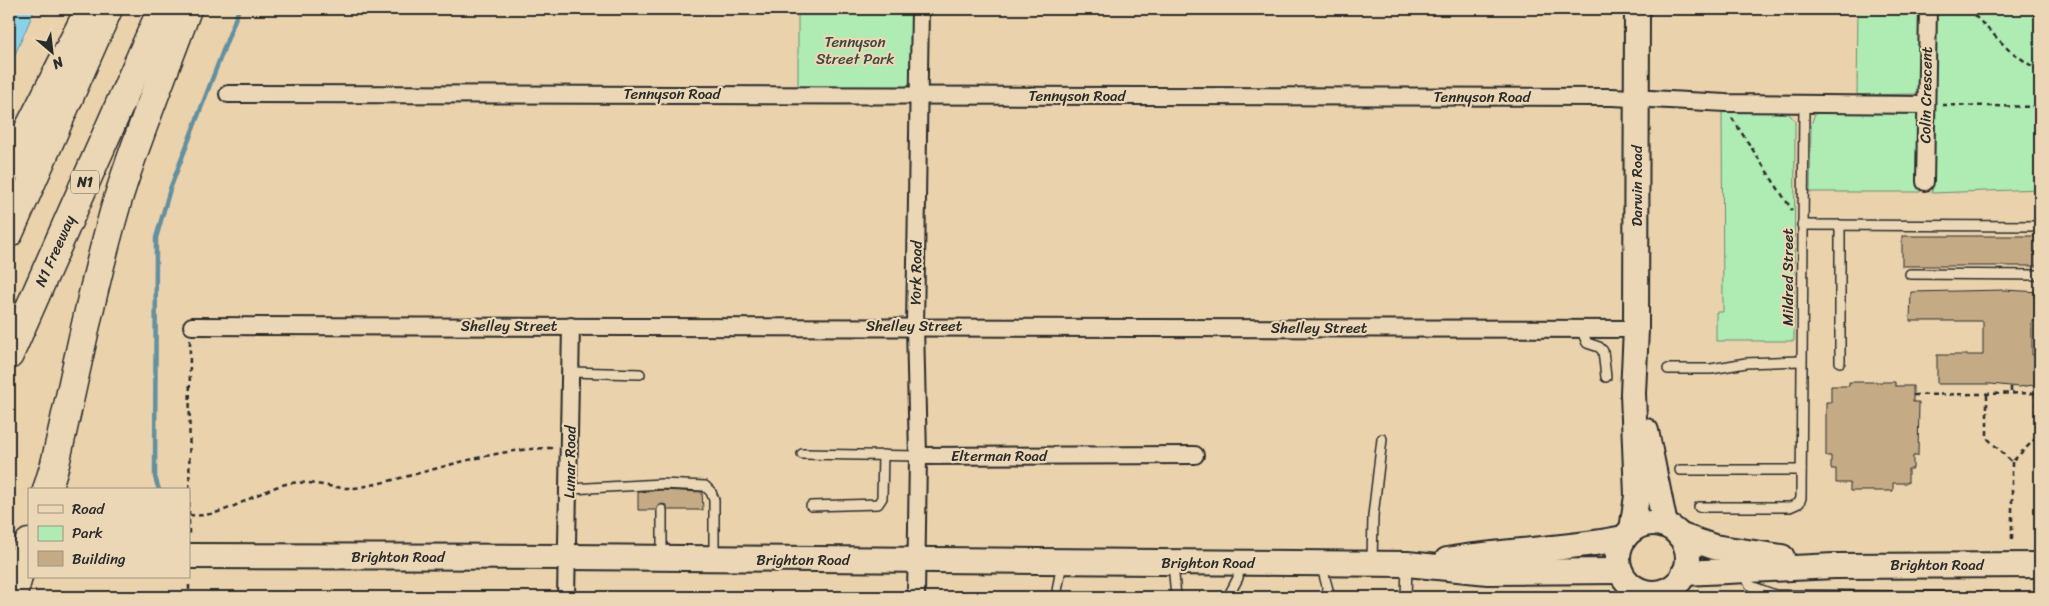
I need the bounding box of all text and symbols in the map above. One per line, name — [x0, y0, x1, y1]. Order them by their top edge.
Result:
north arrow — [28, 28, 78, 78]
park label: Tennyson Street Park — [816, 29, 894, 72]
street label: Colin Crescent — [1912, 46, 1940, 144]
text: N — [47, 49, 69, 76]
street label: Tennyson Road — [623, 81, 722, 107]
street label: Tennyson Road — [1028, 83, 1127, 109]
street label: Tennyson Road — [1433, 84, 1532, 110]
street label: Darwin Road — [1624, 144, 1650, 227]
road number: N1 — [71, 170, 99, 193]
street label: N1 Freeway — [28, 211, 82, 291]
street label: Mildred Street — [1775, 228, 1801, 326]
street label: York Road — [902, 239, 930, 305]
street label: Shelley Street — [461, 313, 558, 339]
street label: Shelley Street — [866, 313, 963, 339]
street label: Shelley Street — [1271, 315, 1368, 341]
street label: Lunar Road — [556, 424, 584, 499]
street label: Elterman Road — [951, 443, 1048, 469]
legend — [28, 488, 190, 578]
text: Road — [72, 496, 105, 522]
text: Park — [72, 520, 103, 546]
street label: Brighton Road — [351, 544, 446, 570]
text: Building — [72, 546, 126, 572]
street label: Brighton Road — [756, 547, 851, 573]
street label: Brighton Road — [1161, 550, 1256, 576]
street label: Brighton Road — [1890, 552, 1985, 578]

